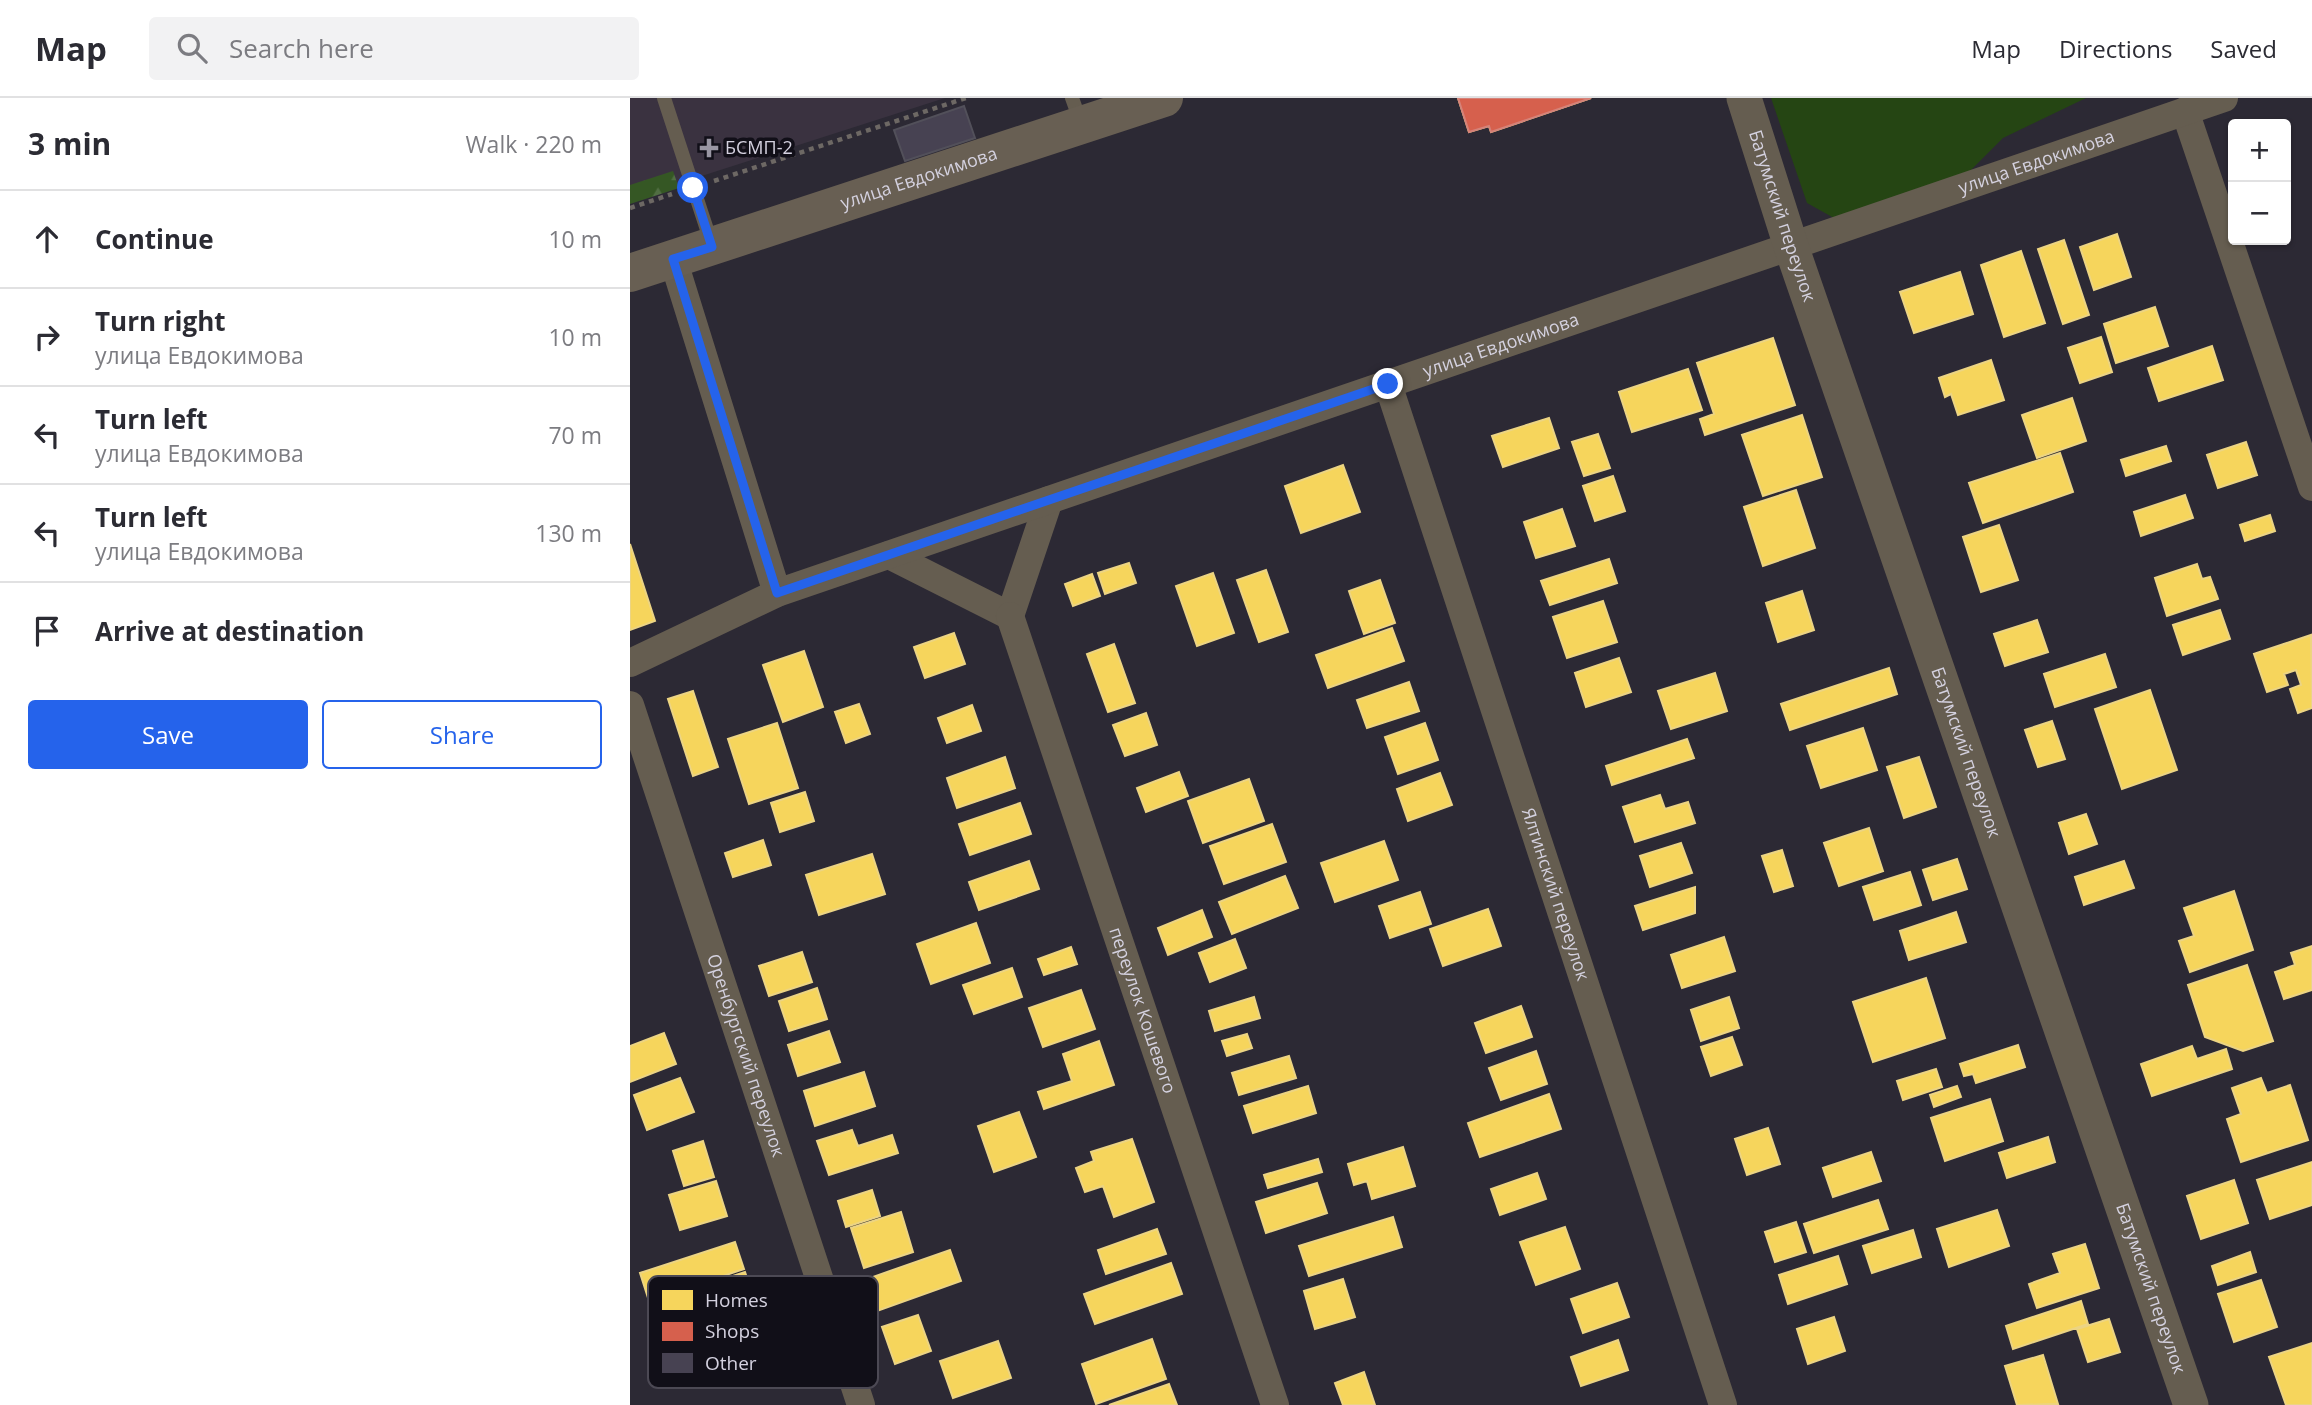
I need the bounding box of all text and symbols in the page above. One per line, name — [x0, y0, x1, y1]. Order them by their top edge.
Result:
search box — [149, 17, 639, 80]
text: Map — [35, 26, 107, 71]
icon: search — [173, 29, 211, 67]
text: Search here — [229, 30, 374, 66]
text: Map — [1971, 32, 2021, 65]
text: Directions — [2059, 32, 2172, 65]
text: Saved — [2210, 32, 2277, 65]
map controls — [2228, 119, 2291, 245]
button: + — [2228, 119, 2291, 182]
text: 3 min — [28, 123, 111, 164]
street label: улица Евдокимова — [1955, 123, 2117, 199]
street label: Батумский переулок — [1744, 127, 1823, 305]
text: Walk · 220 m — [465, 128, 602, 160]
place label: БСМП-2 — [725, 135, 793, 159]
marker: БСМП-2 — [699, 138, 719, 158]
street label: улица Евдокимова — [837, 141, 1000, 214]
route start — [677, 172, 708, 203]
button: − — [2228, 182, 2291, 245]
icon: ahead — [28, 220, 66, 258]
text: Continue — [95, 221, 214, 257]
text: 10 m — [548, 223, 602, 255]
text: Turn right — [95, 303, 226, 339]
street label: улица Евдокимова — [1419, 307, 1582, 382]
icon: right — [28, 318, 66, 356]
text: 10 m — [548, 321, 602, 353]
text: улица Евдокимова — [95, 339, 304, 371]
route end — [1372, 368, 1403, 399]
text: Turn left — [95, 401, 207, 437]
icon: left — [28, 416, 66, 454]
text: 70 m — [548, 419, 602, 451]
text: улица Евдокимова — [95, 437, 304, 469]
text: Turn left — [95, 499, 207, 535]
icon: left — [28, 514, 66, 552]
text: 130 m — [535, 517, 602, 549]
text: улица Евдокимова — [95, 535, 304, 567]
icon: arrive — [28, 612, 66, 650]
text: Arrive at destination — [95, 613, 364, 649]
street label: Батумский переулок — [1926, 663, 2008, 841]
button: Save — [28, 700, 308, 769]
button: Share — [322, 700, 602, 769]
street label: Ялтинский переулок — [1517, 804, 1596, 984]
street label: переулок Кошевого — [1104, 924, 1183, 1096]
street label: Оренбургский переулок — [702, 950, 791, 1160]
street label: Батумский переулок — [2111, 1199, 2192, 1377]
legend — [648, 1276, 878, 1388]
text: Homes — [705, 1287, 768, 1313]
text: Shops — [705, 1318, 759, 1344]
text: Other — [705, 1350, 757, 1376]

